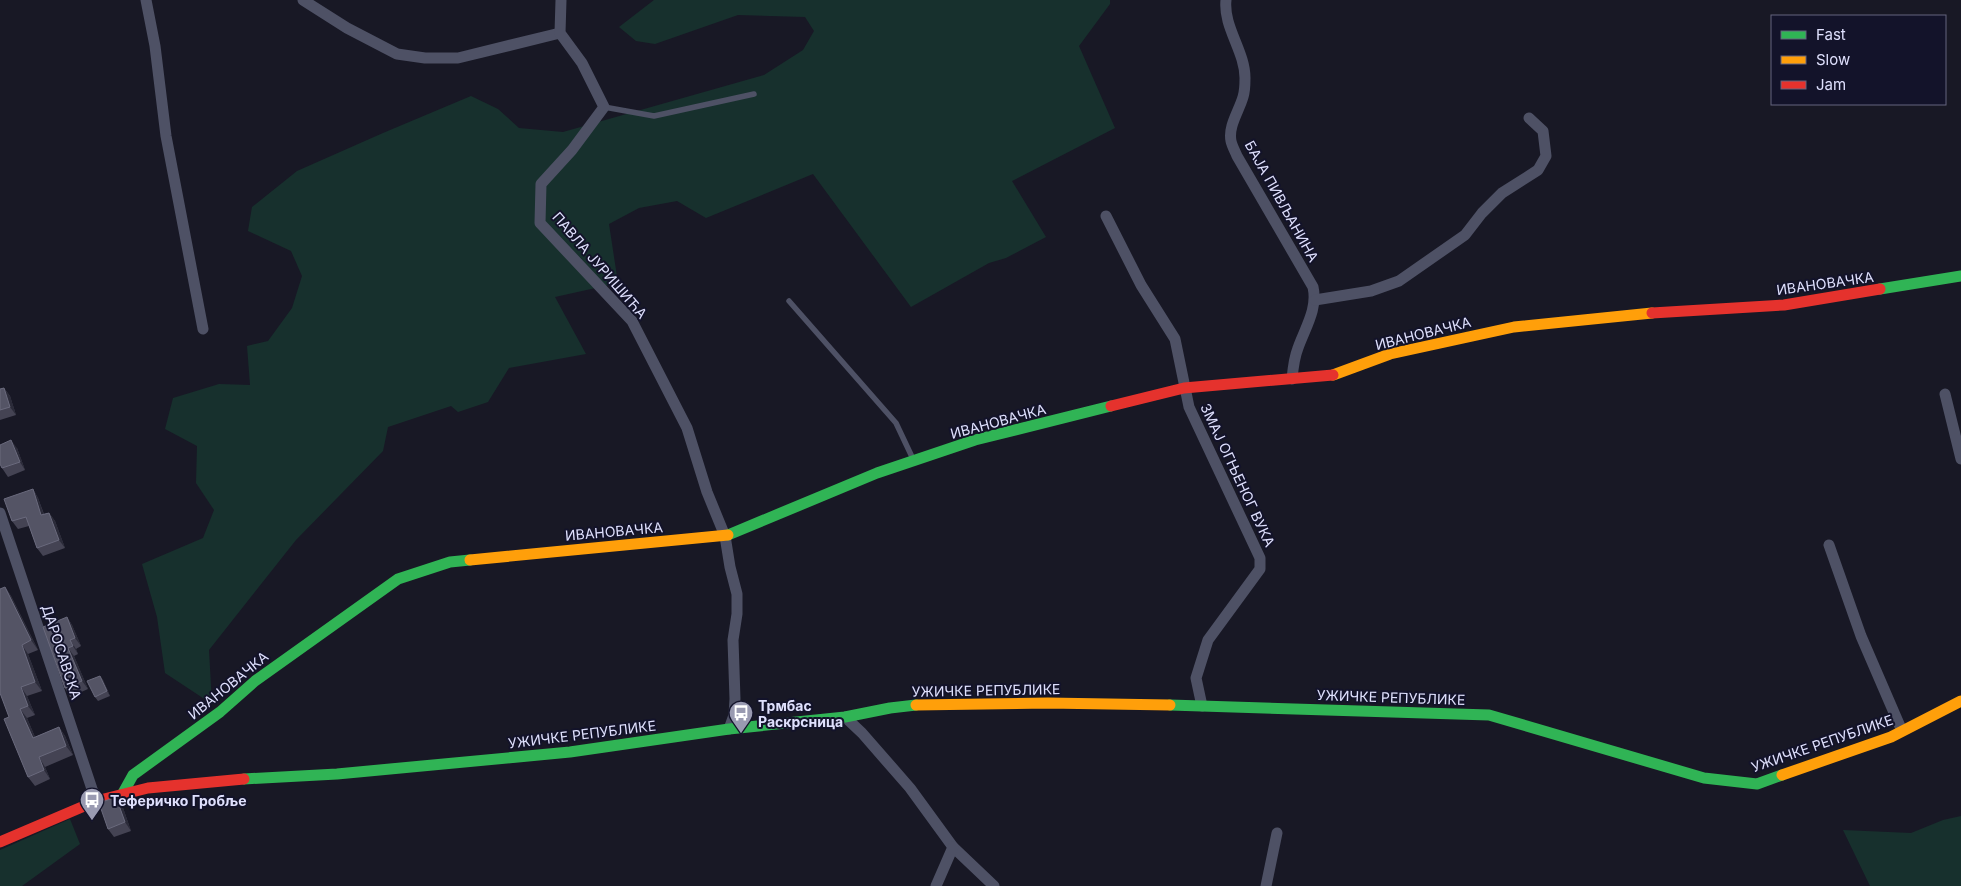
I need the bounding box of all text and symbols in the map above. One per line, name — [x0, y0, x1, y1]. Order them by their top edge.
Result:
legend — [1771, 15, 1946, 105]
text: Fast — [1816, 25, 1846, 44]
text: Slow — [1816, 50, 1850, 69]
text: Jam — [1816, 75, 1846, 94]
street label: БАЈА ПИВЉАНИНА — [1242, 137, 1323, 265]
street label: ПАВЛА ЈУРИШИЋА — [549, 208, 651, 322]
street label: ИВАНОВАЧКА — [1775, 268, 1875, 298]
street label: ИВАНОВАЧКА — [1373, 313, 1473, 353]
street label: ИВАНОВАЧКА — [948, 400, 1048, 442]
street label: ЗМАЈ ОГЊЕНОГ ВУКА — [1197, 401, 1279, 550]
street label: ИВАНОВАЧКА — [564, 518, 664, 544]
street label: ДАРОСАВСКА — [39, 602, 85, 702]
street label: ИВАНОВАЧКА — [185, 647, 272, 722]
street label: УЖИЧКЕ РЕПУБЛИКЕ — [911, 680, 1061, 700]
street label: УЖИЧКЕ РЕПУБЛИКЕ — [1316, 686, 1466, 708]
place label: Трмбас Раскрсница — [758, 697, 843, 730]
bus stop icon: Трмбас Раскрсница — [728, 700, 754, 734]
street label: УЖИЧКЕ РЕПУБЛИКЕ — [1749, 711, 1895, 775]
street label: УЖИЧКЕ РЕПУБЛИКЕ — [507, 716, 657, 752]
bus stop icon: Теферичко Гробље — [79, 787, 105, 821]
place label: Теферичко Гробље — [110, 792, 247, 809]

